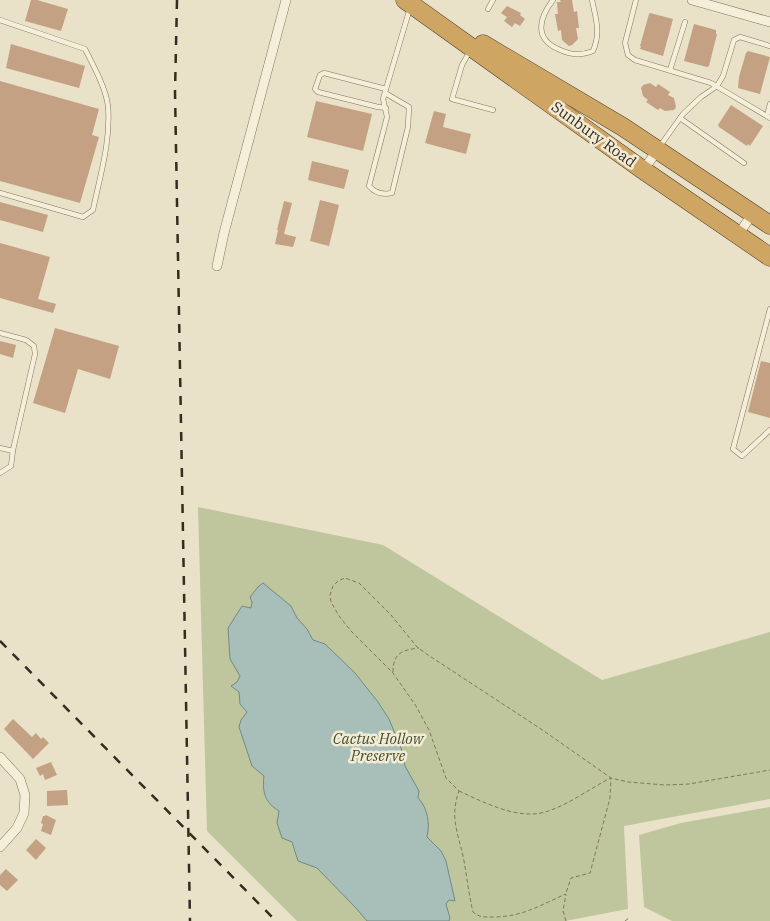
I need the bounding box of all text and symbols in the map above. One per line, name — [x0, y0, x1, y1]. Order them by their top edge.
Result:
street label: Sunbury Road — [548, 97, 640, 171]
park label: Cactus Hollow Preserve — [333, 729, 425, 765]

